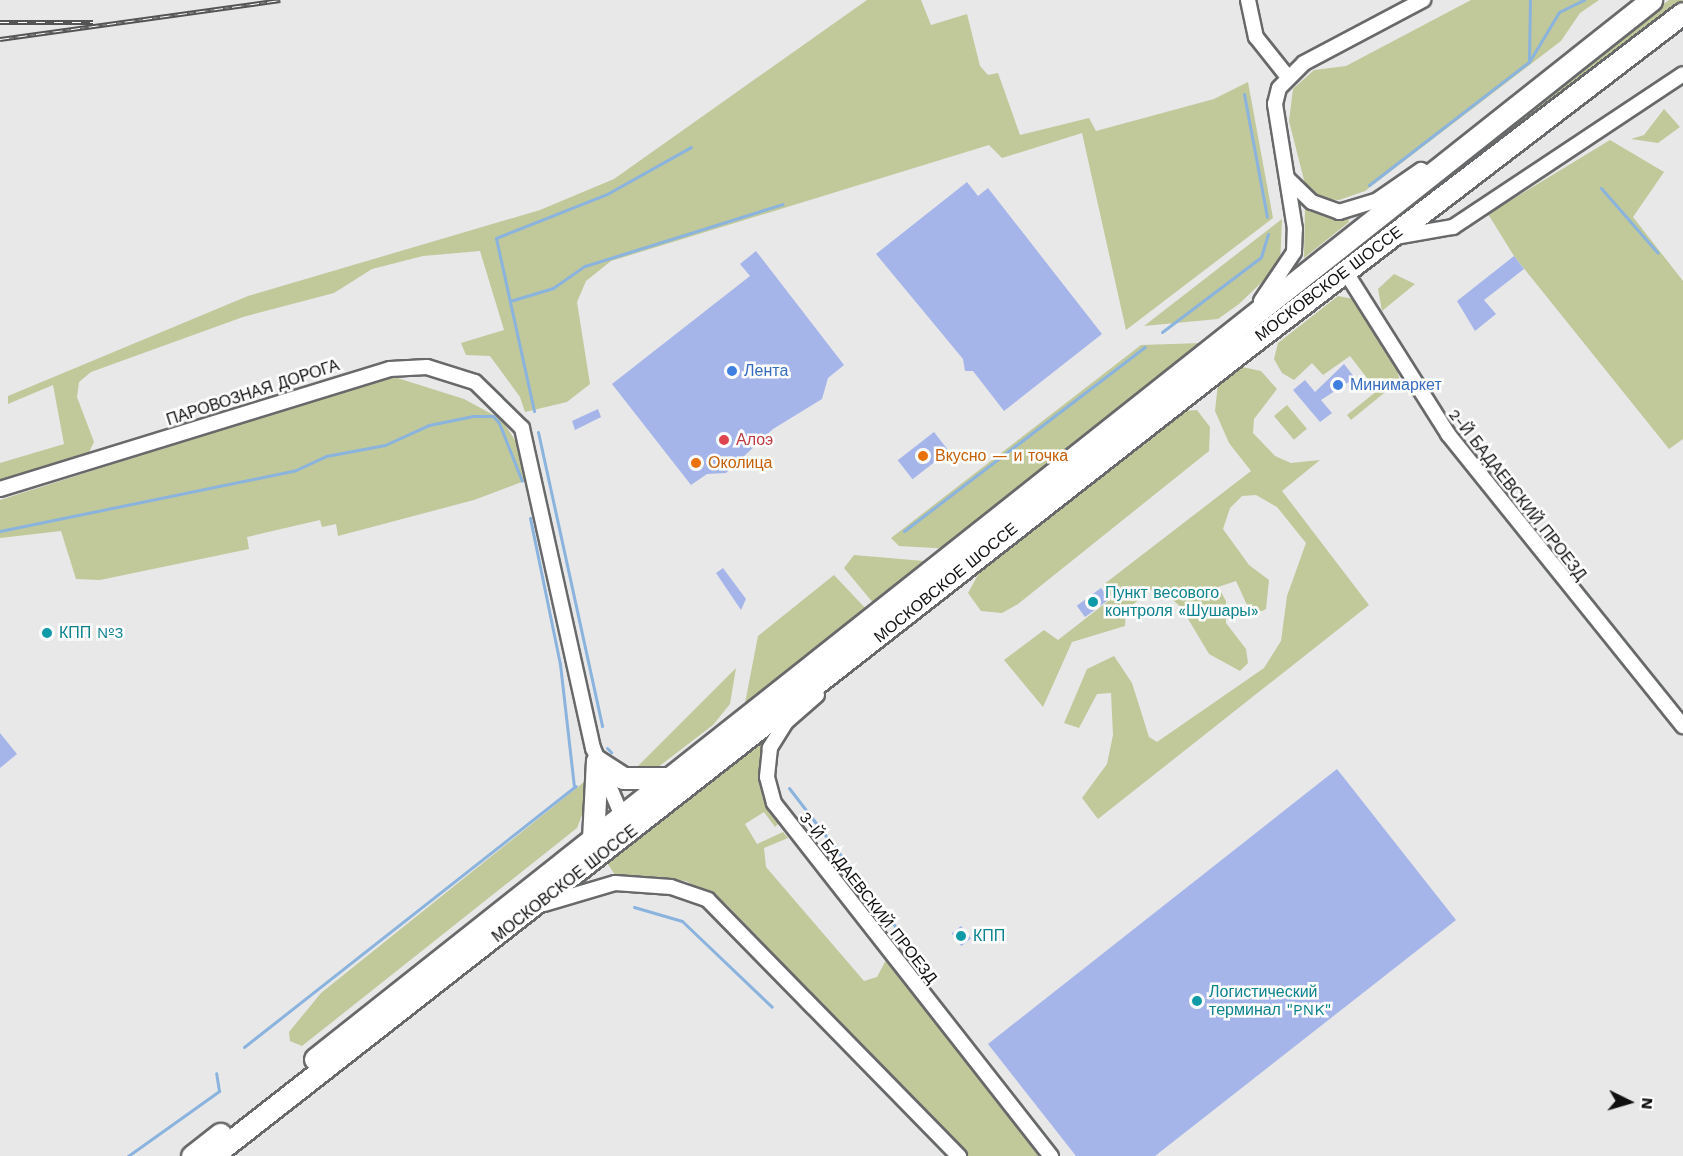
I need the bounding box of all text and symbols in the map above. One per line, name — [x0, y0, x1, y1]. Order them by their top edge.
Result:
street label: МОСКОВСКОЕ ШОССЕ — [1252, 222, 1406, 346]
street label: ПАРОВОЗНАЯ ДОРОГА — [164, 356, 342, 430]
place label: Лента — [744, 361, 788, 381]
marker: Лента — [725, 364, 739, 378]
place label: Минимаркет — [1350, 375, 1442, 395]
marker: Минимаркет — [1331, 378, 1345, 392]
street label: 2-Й БАДАЕВСКИЙ ПРОЕЗД — [1444, 405, 1590, 585]
place label: Алоэ — [736, 430, 773, 450]
marker: Алоэ — [717, 433, 731, 447]
place label: Вкусно — и точка — [935, 446, 1068, 466]
marker: Вкусно — и точка — [916, 449, 930, 463]
place label: Околица — [708, 453, 773, 473]
marker: Околица — [689, 456, 703, 470]
street label: МОСКОВСКОЕ ШОССЕ — [870, 519, 1022, 647]
place label: Пункт весового контроля «Шушары» — [1105, 583, 1259, 621]
marker: Пункт весового контроля «Шушары» — [1086, 595, 1100, 609]
place label: КПП №3 — [59, 623, 124, 643]
marker: КПП №3 — [40, 626, 54, 640]
street label: 3-Й БАДАЕВСКИЙ ПРОЕЗД — [795, 808, 941, 988]
street label: МОСКОВСКОЕ ШОССЕ — [488, 821, 642, 947]
place label: КПП — [973, 926, 1005, 946]
marker: КПП — [954, 929, 968, 943]
place label: Логистический терминал "PNK" — [1209, 982, 1331, 1020]
marker: Логистический терминал "PNK" — [1190, 994, 1204, 1008]
north arrow — [1599, 1072, 1659, 1132]
text: N — [1637, 1097, 1657, 1110]

